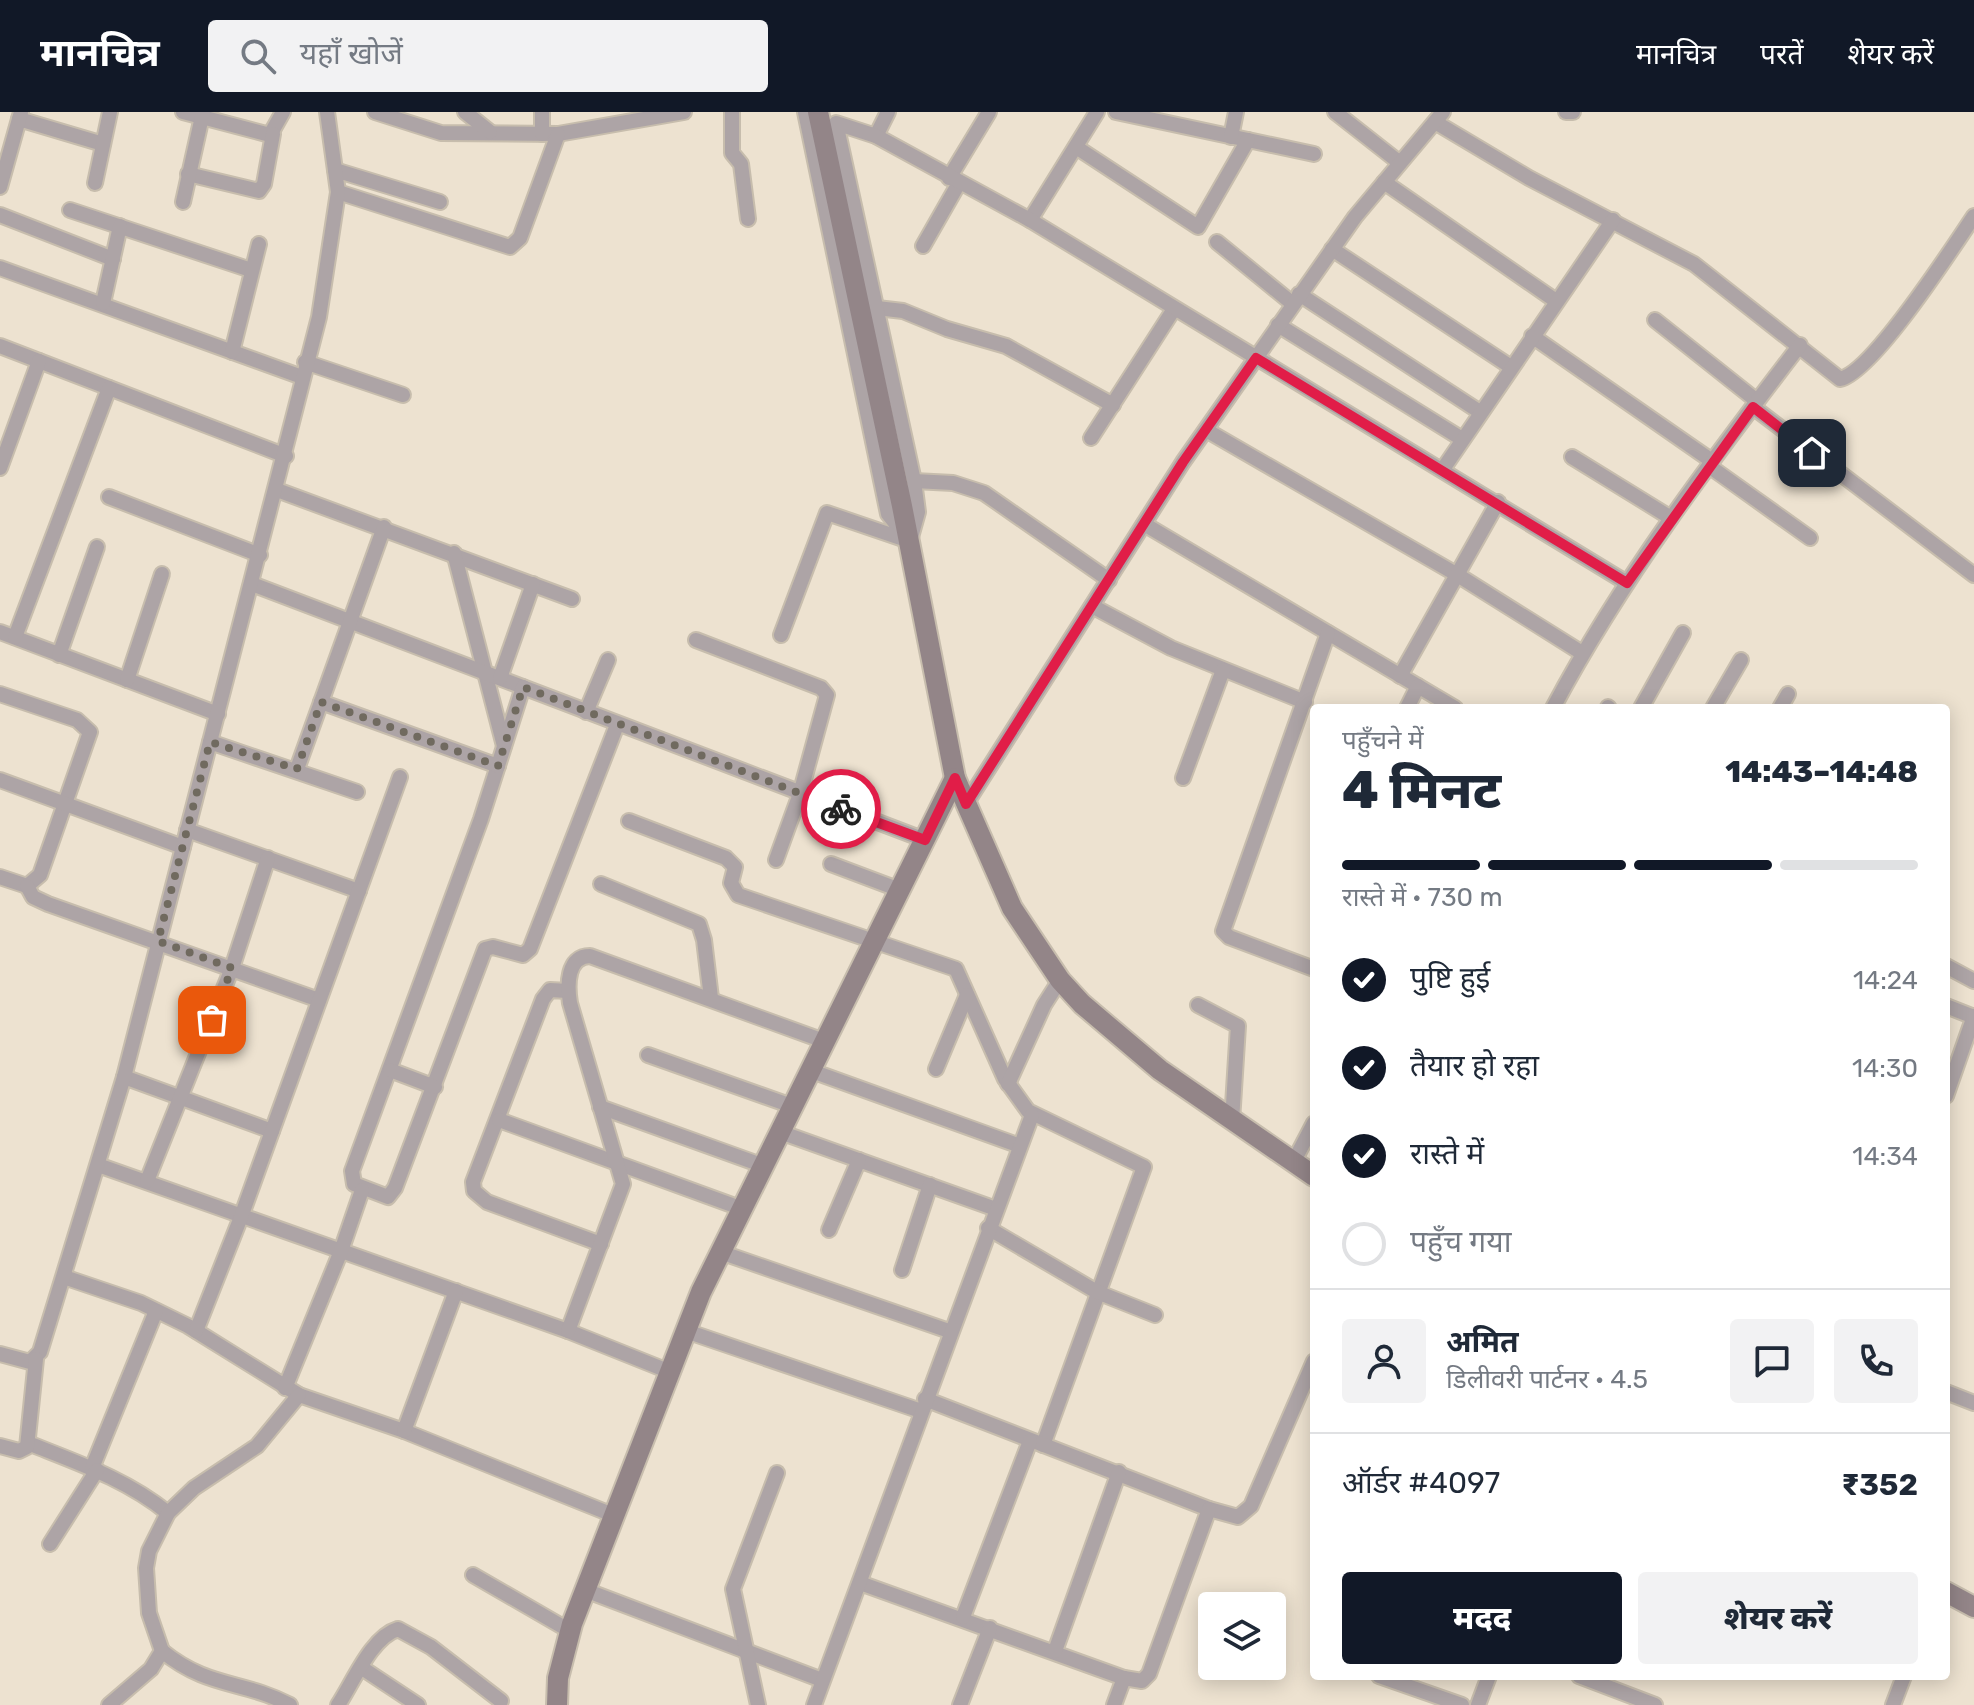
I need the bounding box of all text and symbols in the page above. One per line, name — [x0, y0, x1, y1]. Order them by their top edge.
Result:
search box — [208, 20, 768, 92]
text: मानचित्र — [40, 30, 160, 76]
icon: search — [236, 34, 280, 78]
text: यहाँ खोजें — [300, 36, 403, 72]
text: मानचित्र — [1636, 38, 1716, 71]
text: परतें — [1760, 38, 1803, 71]
text: शेयर करें — [1847, 38, 1934, 71]
pin — [1778, 419, 1846, 487]
icon: home — [1790, 431, 1834, 475]
text: पहुँचने में — [1342, 725, 1423, 756]
text: 14:43–14:48 — [1725, 754, 1918, 790]
text: 4 मिनट — [1342, 759, 1501, 821]
courier — [801, 769, 881, 849]
icon: bike — [819, 787, 863, 831]
text: रास्ते में · 730 m — [1342, 882, 1503, 913]
icon: check — [1342, 958, 1386, 1002]
text: पुष्टि हुई — [1410, 960, 1490, 996]
text: 14:24 — [1853, 965, 1918, 996]
pin — [178, 986, 246, 1054]
icon: bag — [190, 998, 234, 1042]
icon: check — [1342, 1046, 1386, 1090]
text: तैयार हो रहा — [1410, 1048, 1539, 1084]
text: 14:30 — [1852, 1053, 1918, 1084]
icon: check — [1342, 1134, 1386, 1178]
text: रास्ते में — [1410, 1136, 1484, 1172]
text: 14:34 — [1852, 1141, 1918, 1172]
text: पहुँच गया — [1410, 1224, 1511, 1260]
button: person — [1342, 1319, 1426, 1403]
button: chat — [1730, 1319, 1814, 1403]
button: phone — [1834, 1319, 1918, 1403]
text: अमित — [1446, 1324, 1519, 1360]
text: डिलीवरी पार्टनर · 4.5 — [1446, 1364, 1648, 1395]
text: ऑर्डर #4097 — [1342, 1465, 1500, 1501]
text: ₹352 — [1841, 1467, 1918, 1503]
button: मदद — [1342, 1572, 1622, 1664]
button: शेयर करें — [1638, 1572, 1918, 1664]
map controls — [1198, 1592, 1286, 1680]
button: layers — [1198, 1592, 1286, 1680]

